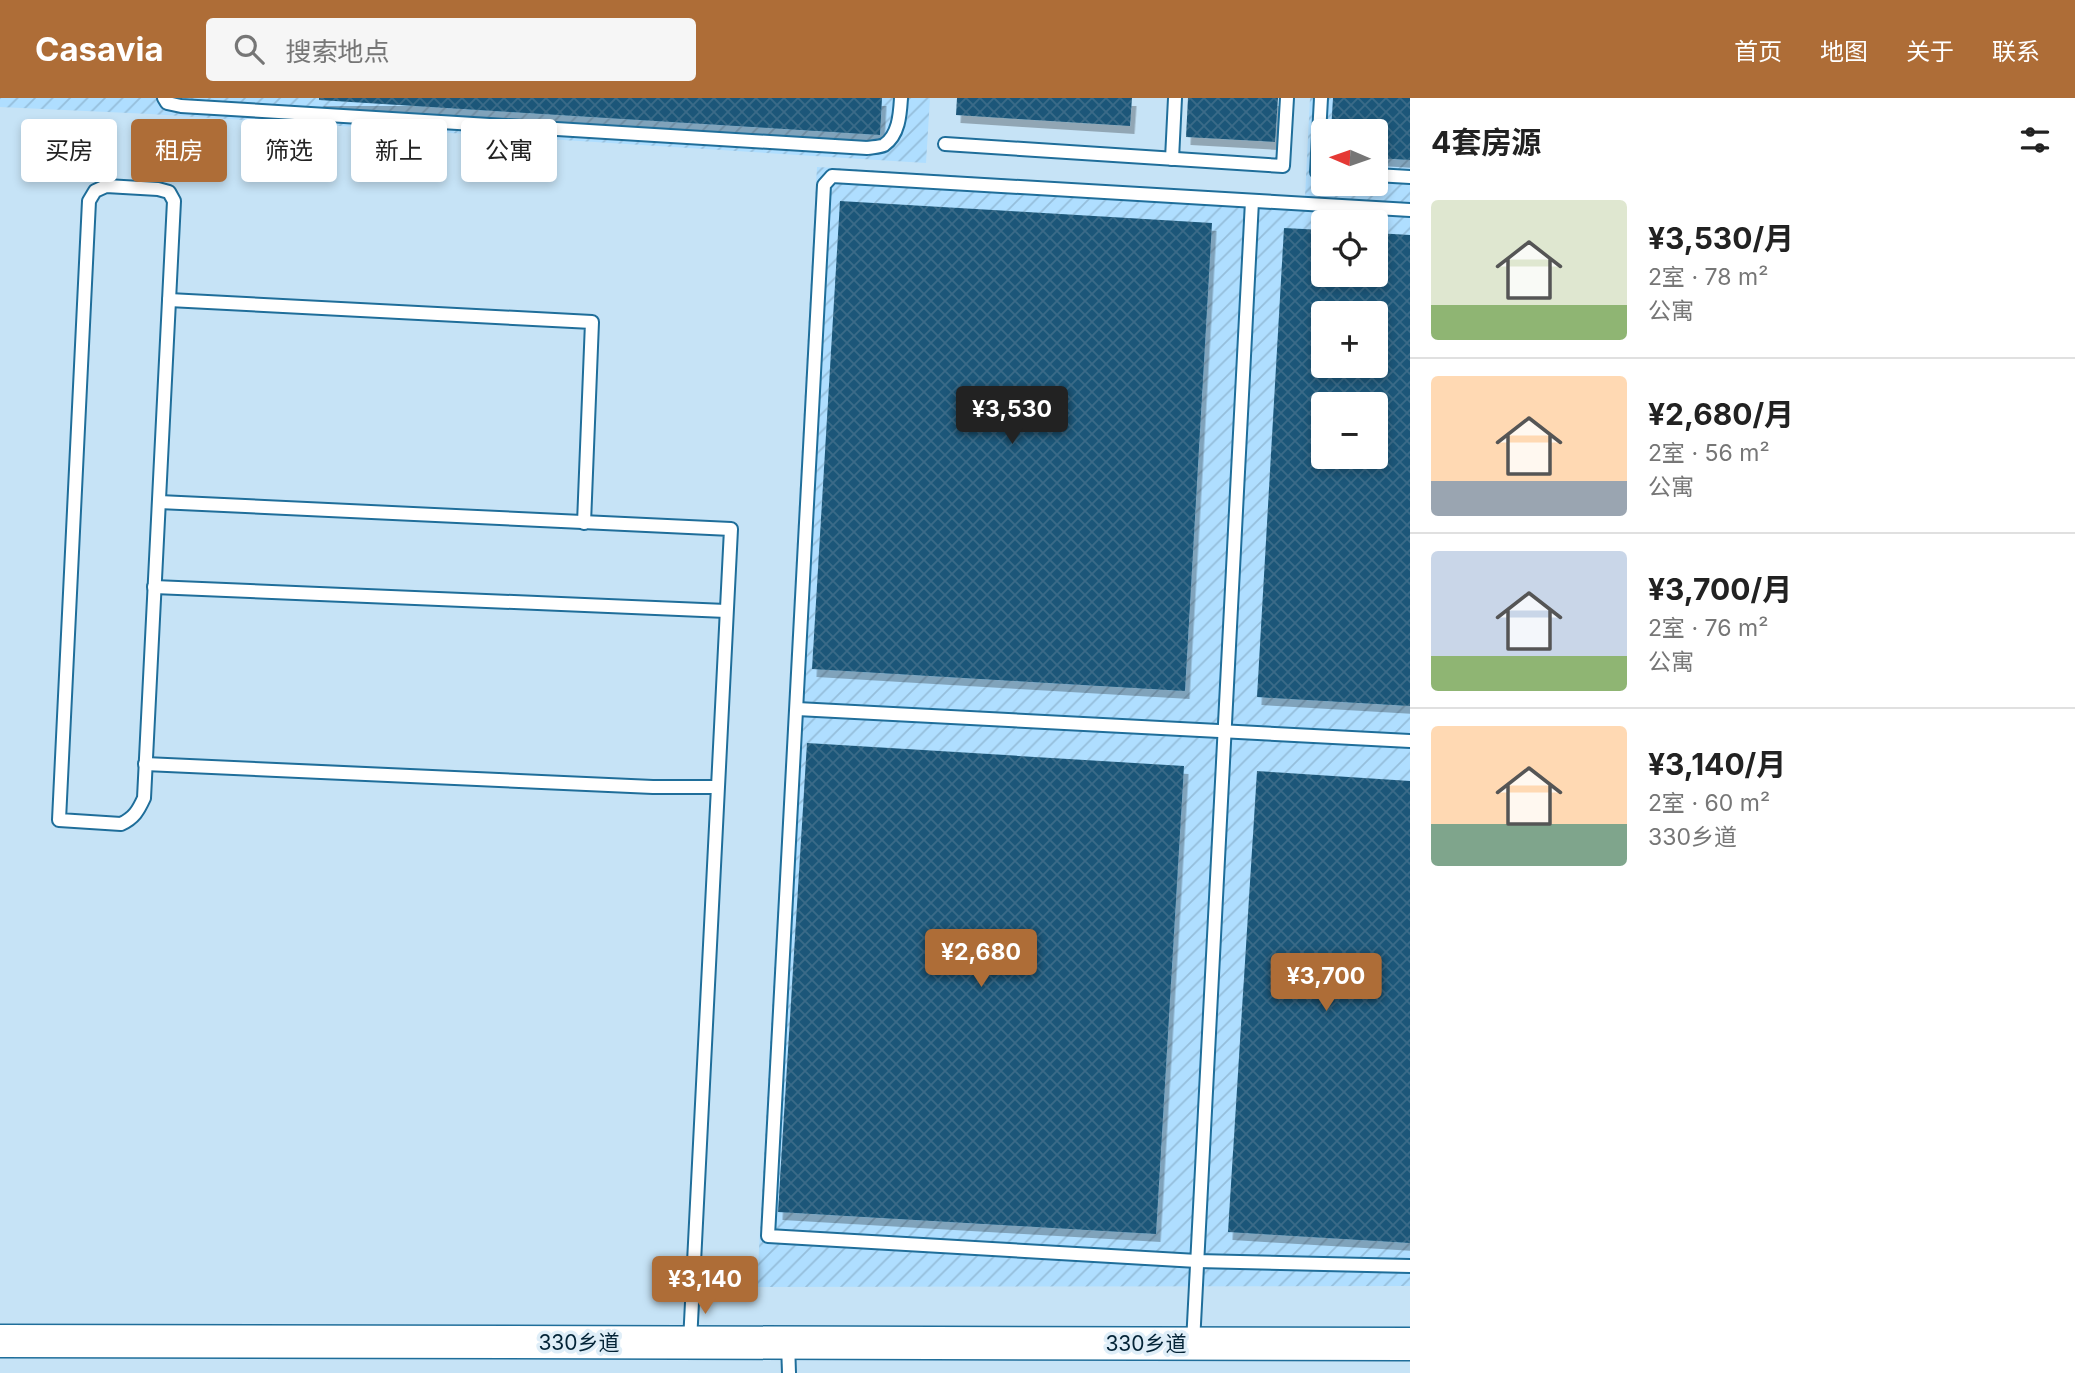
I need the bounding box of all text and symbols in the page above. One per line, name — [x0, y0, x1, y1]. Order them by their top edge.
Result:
search box — [206, 18, 696, 81]
text: Casavia — [35, 29, 164, 69]
icon: search — [230, 30, 268, 68]
text: 搜索地点 — [286, 36, 390, 67]
text: 首页 — [1734, 37, 1782, 66]
text: 地图 — [1820, 37, 1868, 66]
text: 关于 — [1906, 37, 1954, 66]
text: 联系 — [1992, 37, 2040, 66]
chip: 买房 — [21, 119, 117, 182]
chip: 租房 — [131, 119, 227, 182]
chip: 筛选 — [241, 119, 337, 182]
chip: 新上 — [351, 119, 447, 182]
chip: 公寓 — [461, 119, 557, 182]
north arrow — [1311, 119, 1388, 196]
map controls — [1311, 119, 1388, 469]
icon: filters — [2016, 121, 2054, 159]
text: 4套房源 — [1431, 124, 1541, 160]
button: locate — [1311, 210, 1388, 287]
text: ¥3,530/月 — [1648, 220, 1794, 256]
icon: home — [1487, 228, 1571, 312]
text: 2室 · 78 m² — [1648, 263, 1768, 291]
text: 公寓 — [1648, 297, 1694, 325]
button: + — [1311, 301, 1388, 378]
pin: ¥3,530 — [955, 386, 1069, 446]
button: − — [1311, 392, 1388, 469]
text: ¥3,530 — [972, 395, 1052, 423]
text: ¥2,680/月 — [1648, 396, 1794, 432]
icon: home — [1487, 404, 1571, 488]
text: 2室 · 56 m² — [1648, 439, 1770, 467]
text: 公寓 — [1648, 473, 1694, 501]
text: ¥3,700/月 — [1648, 571, 1792, 607]
icon: home — [1487, 579, 1571, 663]
text: 2室 · 76 m² — [1648, 614, 1768, 642]
text: 公寓 — [1648, 648, 1694, 676]
text: ¥3,140/月 — [1648, 746, 1786, 782]
icon: home — [1487, 754, 1571, 838]
text: 2室 · 60 m² — [1648, 789, 1770, 817]
text: 330乡道 — [1648, 823, 1737, 851]
pin: ¥2,680 — [924, 930, 1038, 989]
text: ¥2,680 — [941, 938, 1021, 966]
pin: ¥3,700 — [1269, 954, 1383, 1013]
text: ¥3,700 — [1287, 962, 1365, 990]
pin: ¥3,140 — [648, 1256, 762, 1316]
text: ¥3,140 — [668, 1265, 742, 1293]
street label: 330乡道 — [538, 1330, 620, 1355]
street label: 330乡道 — [1105, 1331, 1187, 1356]

